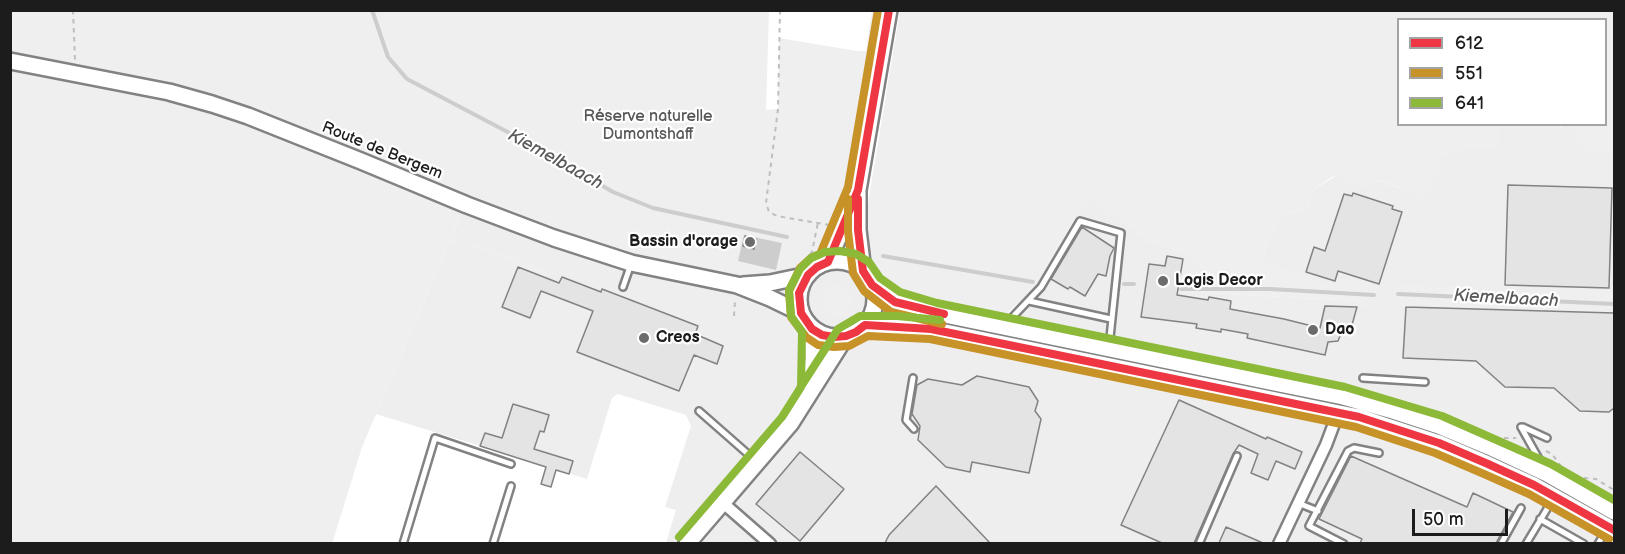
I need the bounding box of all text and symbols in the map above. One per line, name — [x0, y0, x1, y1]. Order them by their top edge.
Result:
legend — [1397, 18, 1607, 126]
text: 612 — [1455, 33, 1484, 54]
text: 551 — [1455, 63, 1483, 84]
text: 641 — [1455, 93, 1484, 114]
park label: Réserve naturelle Dumontshaff — [584, 107, 712, 145]
street label: Route de Bergem — [319, 118, 445, 184]
water label: Kiemelbaach — [504, 125, 606, 195]
place label: Bassin d'orage — [629, 232, 738, 252]
marker: Bassin d'orage — [743, 235, 757, 249]
place label: Logis Decor — [1175, 271, 1263, 291]
marker: Logis Decor — [1156, 274, 1170, 288]
water label: Kiemelbaach — [1453, 285, 1559, 313]
place label: Dao — [1325, 320, 1354, 340]
marker: Dao — [1306, 323, 1320, 337]
place label: Creos — [656, 328, 700, 348]
marker: Creos — [637, 331, 651, 345]
scale bar — [1415, 497, 1511, 535]
text: 50 m — [1423, 509, 1464, 530]

